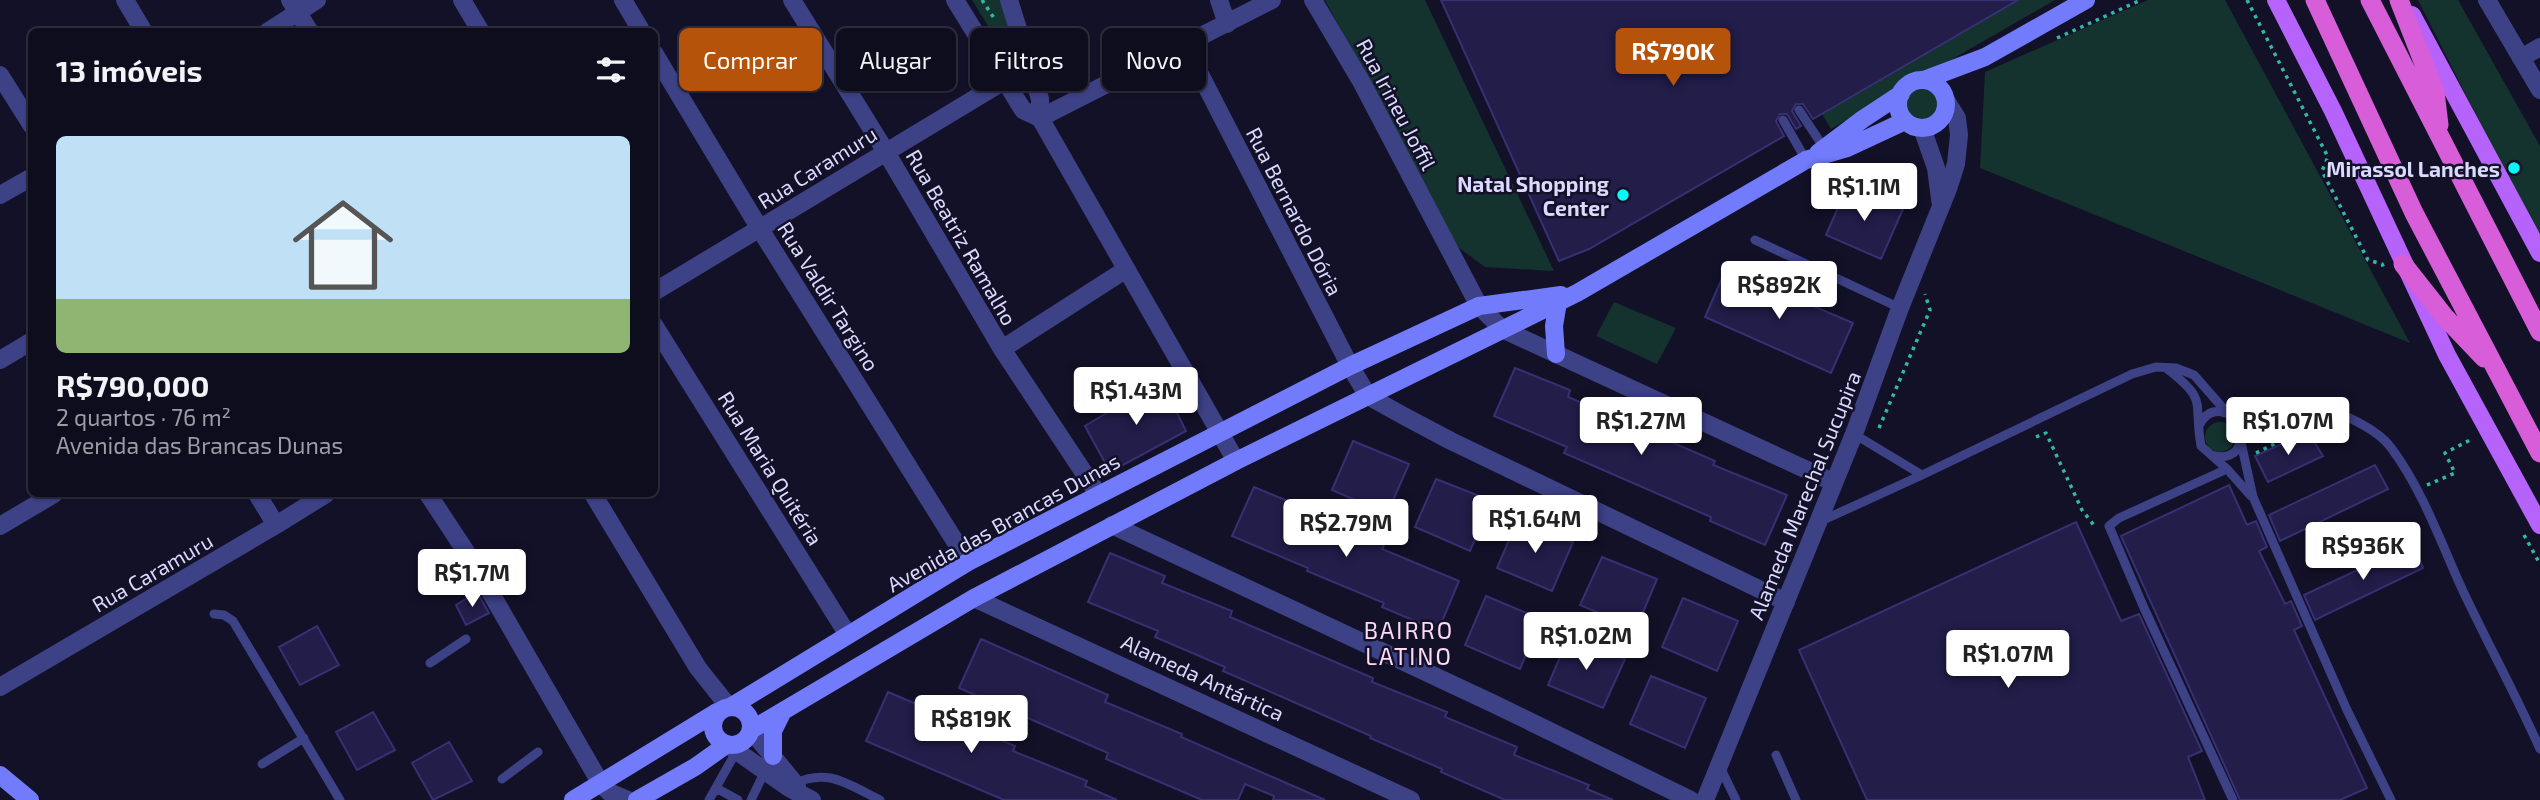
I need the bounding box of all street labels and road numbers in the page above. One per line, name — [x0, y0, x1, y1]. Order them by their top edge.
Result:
street label: Rua Irineu Joffil — [1352, 34, 1442, 174]
street label: Rua Caramuru — [753, 121, 881, 213]
street label: Rua Bernardo Dória — [1242, 123, 1348, 299]
street label: Rua Beatriz Ramalho — [901, 145, 1023, 329]
street label: Rua Valdir Targino — [773, 217, 885, 375]
street label: Alameda Marechal Sucupira — [1743, 367, 1865, 623]
street label: Rua Maria Quitéria — [713, 386, 828, 550]
street label: Avenida das Brancas Dunas — [882, 448, 1124, 596]
street label: Rua Caramuru — [87, 527, 217, 617]
street label: Alameda Antártica — [1118, 628, 1288, 726]

